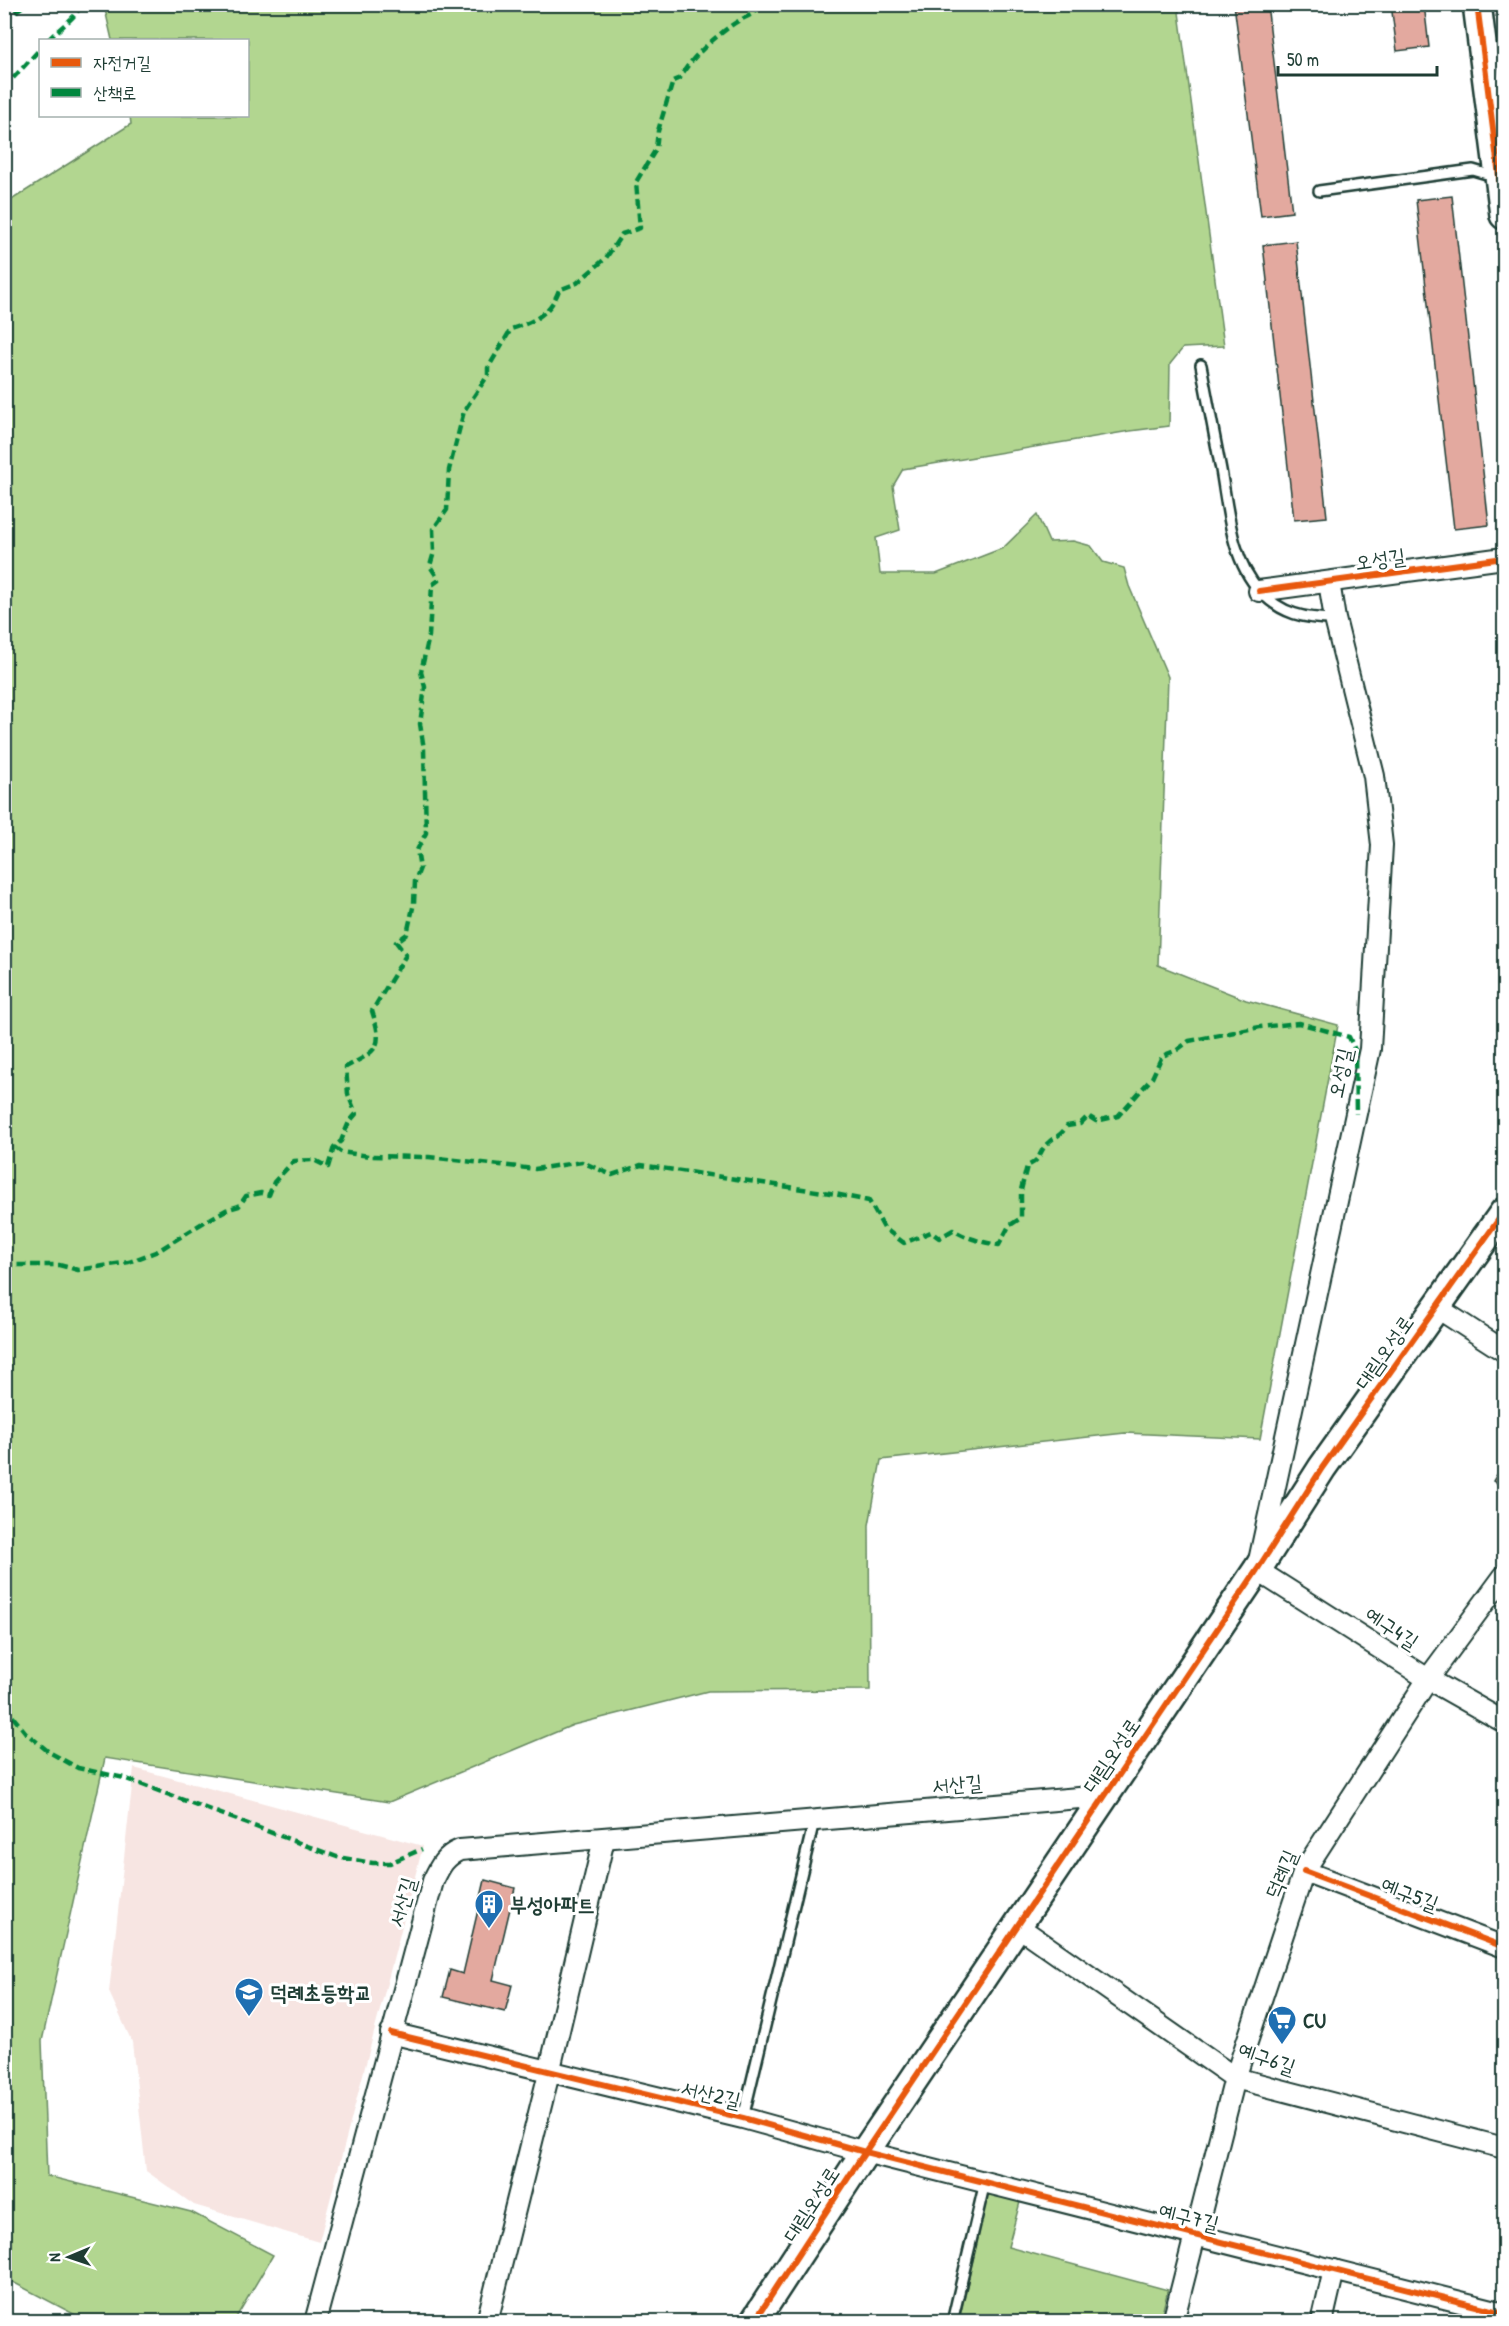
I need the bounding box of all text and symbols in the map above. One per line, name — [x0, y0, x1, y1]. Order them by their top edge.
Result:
legend — [39, 39, 249, 117]
scale bar — [1278, 39, 1437, 77]
text: 50 m — [1287, 47, 1319, 72]
text: 자전거길 — [93, 50, 151, 75]
text: 산책로 — [93, 80, 136, 105]
street label: 오성길 — [1353, 541, 1407, 577]
street label: 오성길 — [1321, 1045, 1359, 1101]
street label: 대림오성로 — [1348, 1309, 1420, 1395]
street label: 예구4길 — [1360, 1600, 1425, 1656]
street label: 대림오성로 — [1075, 1712, 1147, 1798]
street label: 서산길 — [930, 1767, 984, 1801]
street label: 덕례길 — [1258, 1845, 1304, 1903]
street label: 예구5길 — [1377, 1870, 1443, 1918]
street label: 서산길 — [381, 1874, 423, 1930]
building icon: 부성아파트 — [473, 1888, 505, 1930]
place label: 부성아파트 — [510, 1890, 595, 1919]
school or university icon: 덕례초등학교 — [233, 1976, 265, 2018]
place label: 덕례초등학교 — [270, 1978, 371, 2007]
supermarket icon: CU — [1266, 2004, 1298, 2046]
place label: CU — [1303, 2006, 1327, 2035]
street label: 예구6길 — [1234, 2035, 1300, 2081]
street label: 서산2길 — [678, 2073, 744, 2115]
street label: 대림오성로 — [776, 2161, 846, 2247]
street label: 예구7길 — [1156, 2196, 1222, 2238]
north arrow — [39, 2227, 99, 2287]
text: N — [43, 2252, 65, 2262]

